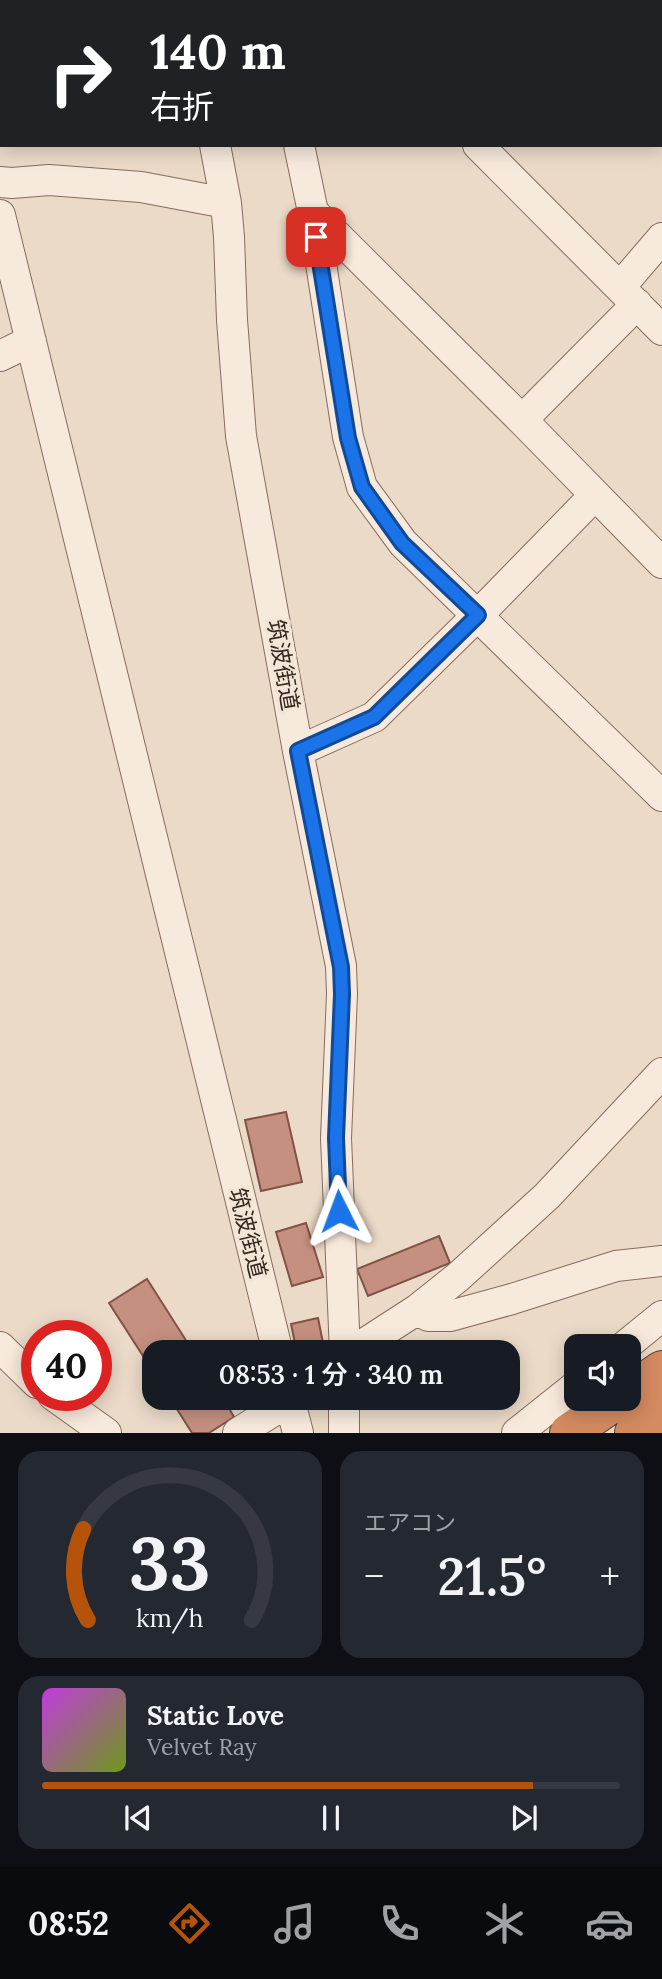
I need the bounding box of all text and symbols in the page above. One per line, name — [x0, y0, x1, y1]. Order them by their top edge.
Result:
text: 140 m — [150, 20, 286, 82]
icon: right — [35, 28, 126, 119]
text: 右折 — [150, 86, 214, 127]
pin — [286, 207, 346, 267]
icon: arrive — [297, 218, 335, 256]
street label: 筑波街道 — [261, 617, 306, 713]
position arrow — [302, 1174, 376, 1248]
street label: 筑波街道 — [223, 1185, 274, 1281]
speed limit sign: 40 — [21, 1320, 112, 1411]
map controls — [564, 1334, 641, 1411]
button: sound — [564, 1334, 641, 1411]
text: 08:53 · 1 分 · 340 m — [219, 1358, 443, 1391]
text: エアコン — [364, 1508, 456, 1537]
text: 33 — [129, 1518, 211, 1611]
text: 21.5° — [438, 1543, 546, 1609]
text: − — [364, 1552, 384, 1600]
text: + — [600, 1552, 620, 1600]
text: km/h — [136, 1602, 204, 1634]
text: Static Love — [147, 1699, 284, 1732]
text: Velvet Ray — [147, 1732, 257, 1761]
icon: previous — [119, 1799, 157, 1837]
icon: pause — [312, 1799, 350, 1837]
icon: next — [505, 1799, 543, 1837]
icon: directions — [165, 1899, 214, 1948]
icon: music — [270, 1899, 319, 1948]
icon: phone — [375, 1899, 424, 1948]
icon: climate — [480, 1899, 529, 1948]
icon: car — [585, 1899, 634, 1948]
text: 08:52 — [28, 1903, 109, 1944]

